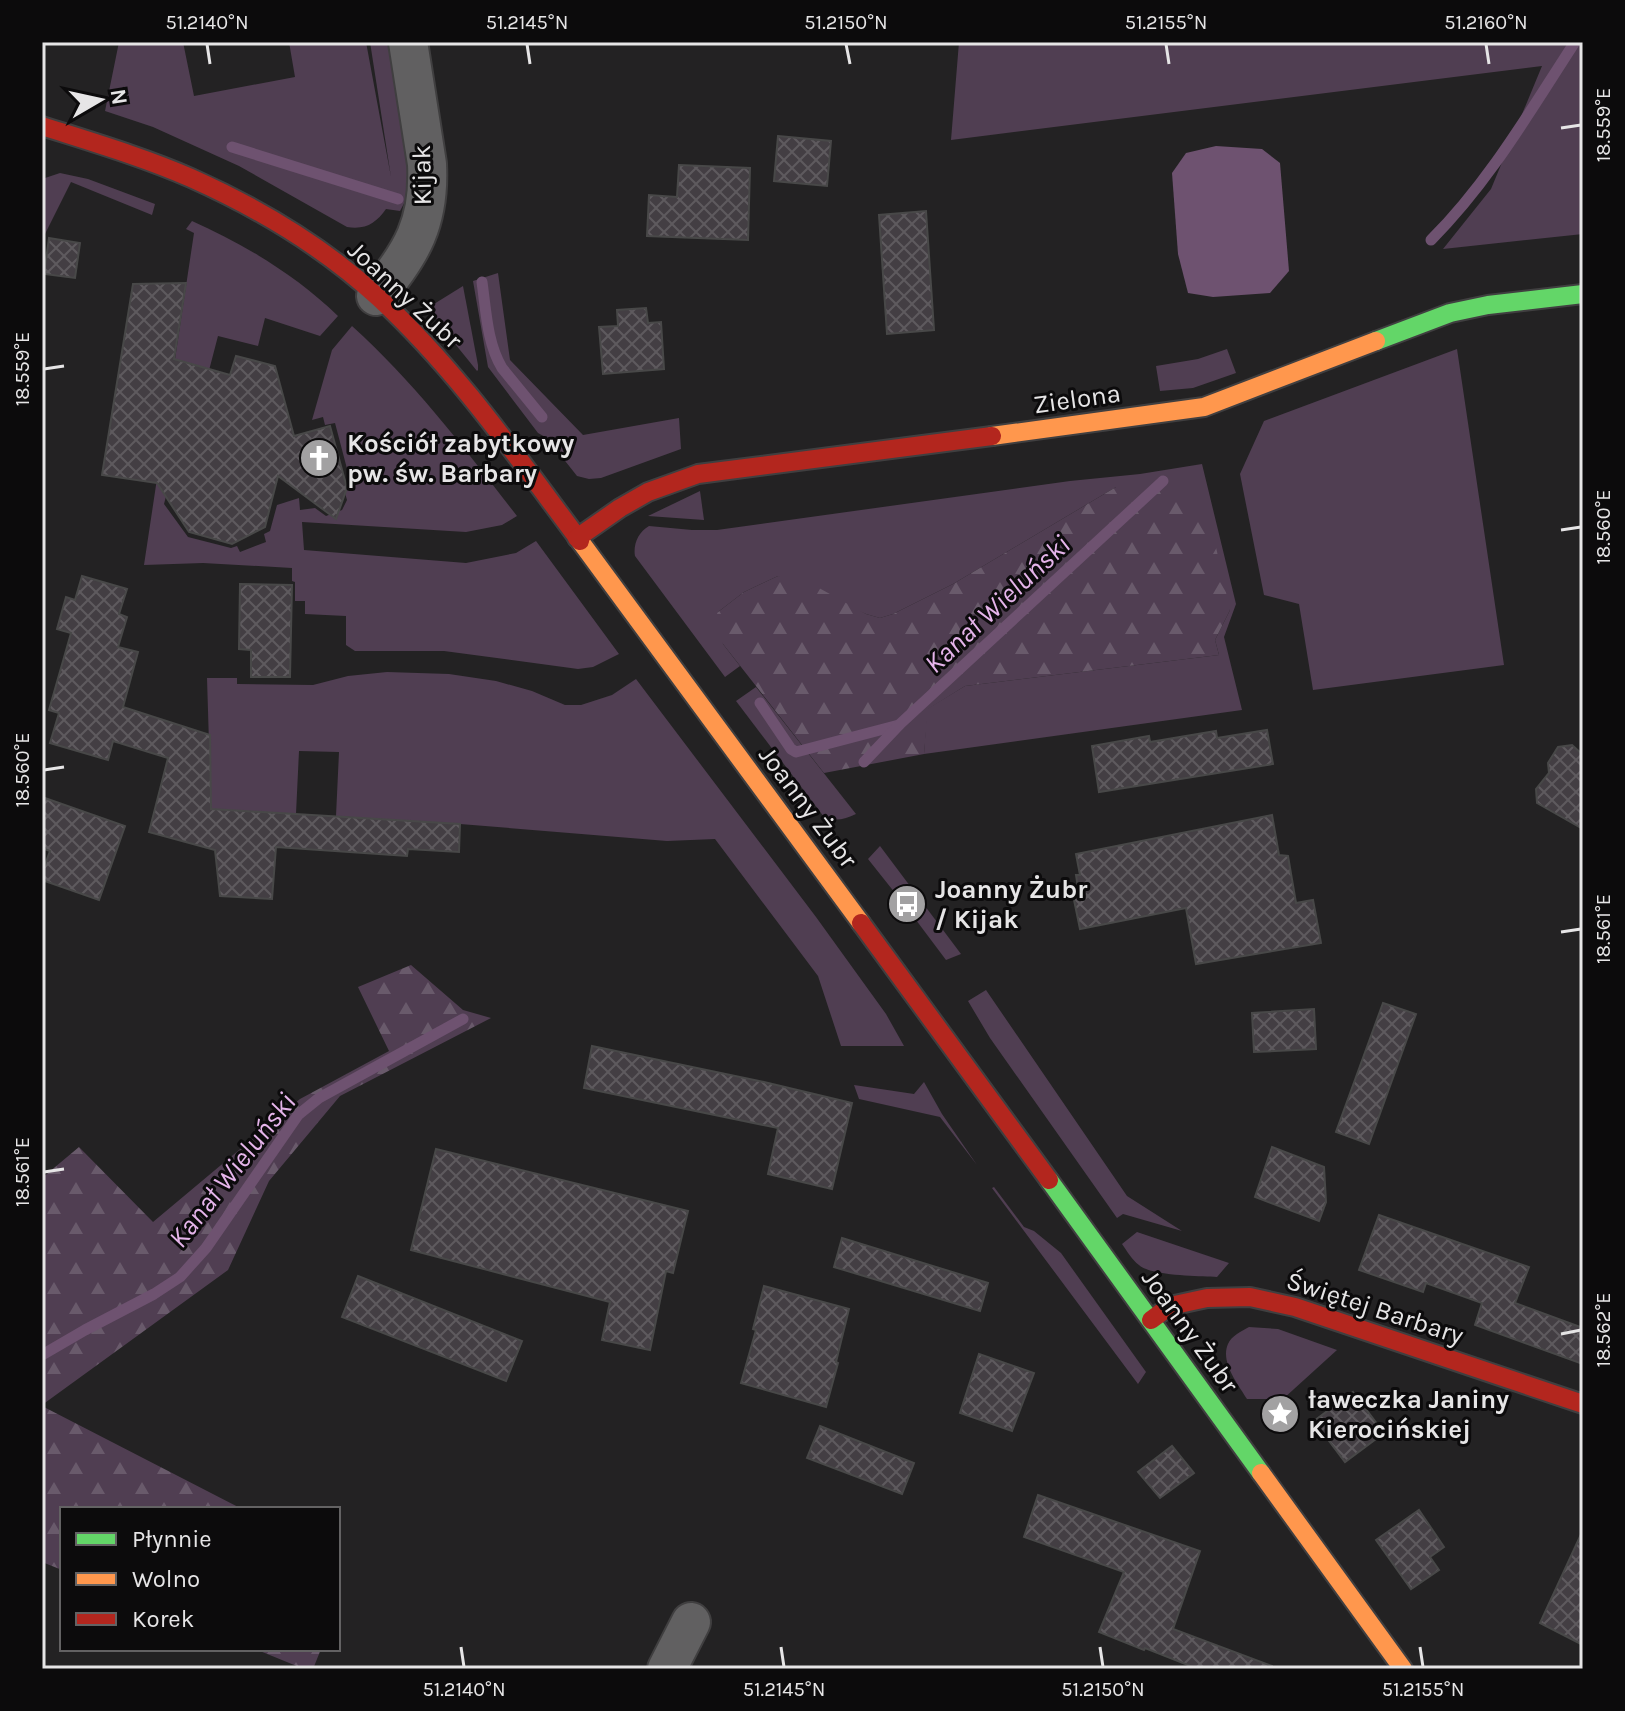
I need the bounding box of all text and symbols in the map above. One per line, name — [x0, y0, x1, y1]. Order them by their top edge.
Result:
text: 51.2140°N — [165, 11, 249, 34]
text: 51.2145°N — [486, 11, 568, 34]
text: 51.2150°N — [804, 11, 888, 34]
text: 51.2155°N — [1125, 11, 1207, 34]
text: 51.2160°N — [1444, 11, 1528, 34]
north arrow — [60, 60, 140, 140]
text: N — [105, 87, 133, 107]
text: 18.559°E — [1592, 88, 1615, 162]
street label: Kijak — [406, 144, 438, 206]
street label: Joanny Żubr — [342, 234, 469, 356]
text: 18.559°E — [11, 332, 34, 406]
street label: Zielona — [1031, 378, 1123, 420]
place label: Kościół zabytkowy pw. św. Barbary — [347, 428, 574, 489]
church icon: Kościół zabytkowy pw. św. Barbary — [298, 437, 340, 479]
text: 18.560°E — [1592, 489, 1615, 565]
water label: Kanał Wieluński — [917, 528, 1077, 680]
text: 18.560°E — [11, 732, 34, 808]
street label: Joanny Żubr — [752, 740, 864, 875]
place label: Joanny Żubr / Kijak — [935, 874, 1088, 935]
bus stop icon: Joanny Żubr / Kijak — [886, 883, 928, 925]
text: 18.561°E — [1592, 894, 1615, 964]
water label: Kanał Wieluński — [161, 1086, 303, 1254]
text: 18.561°E — [11, 1137, 34, 1207]
street label: Joanny Żubr — [1135, 1263, 1245, 1399]
street label: Świętej Barbary — [1283, 1264, 1468, 1351]
text: 18.562°E — [1592, 1293, 1615, 1367]
place label: ławeczka Janiny Kierocińskiej — [1308, 1384, 1509, 1445]
place icon: ławeczka Janiny Kierocińskiej — [1259, 1393, 1301, 1435]
legend — [60, 1507, 340, 1651]
text: Płynnie — [132, 1525, 212, 1553]
text: Wolno — [132, 1565, 200, 1593]
text: Korek — [132, 1605, 194, 1633]
text: 51.2140°N — [422, 1678, 506, 1701]
text: 51.2145°N — [743, 1678, 825, 1701]
text: 51.2150°N — [1061, 1678, 1145, 1701]
text: 51.2155°N — [1382, 1678, 1464, 1701]

